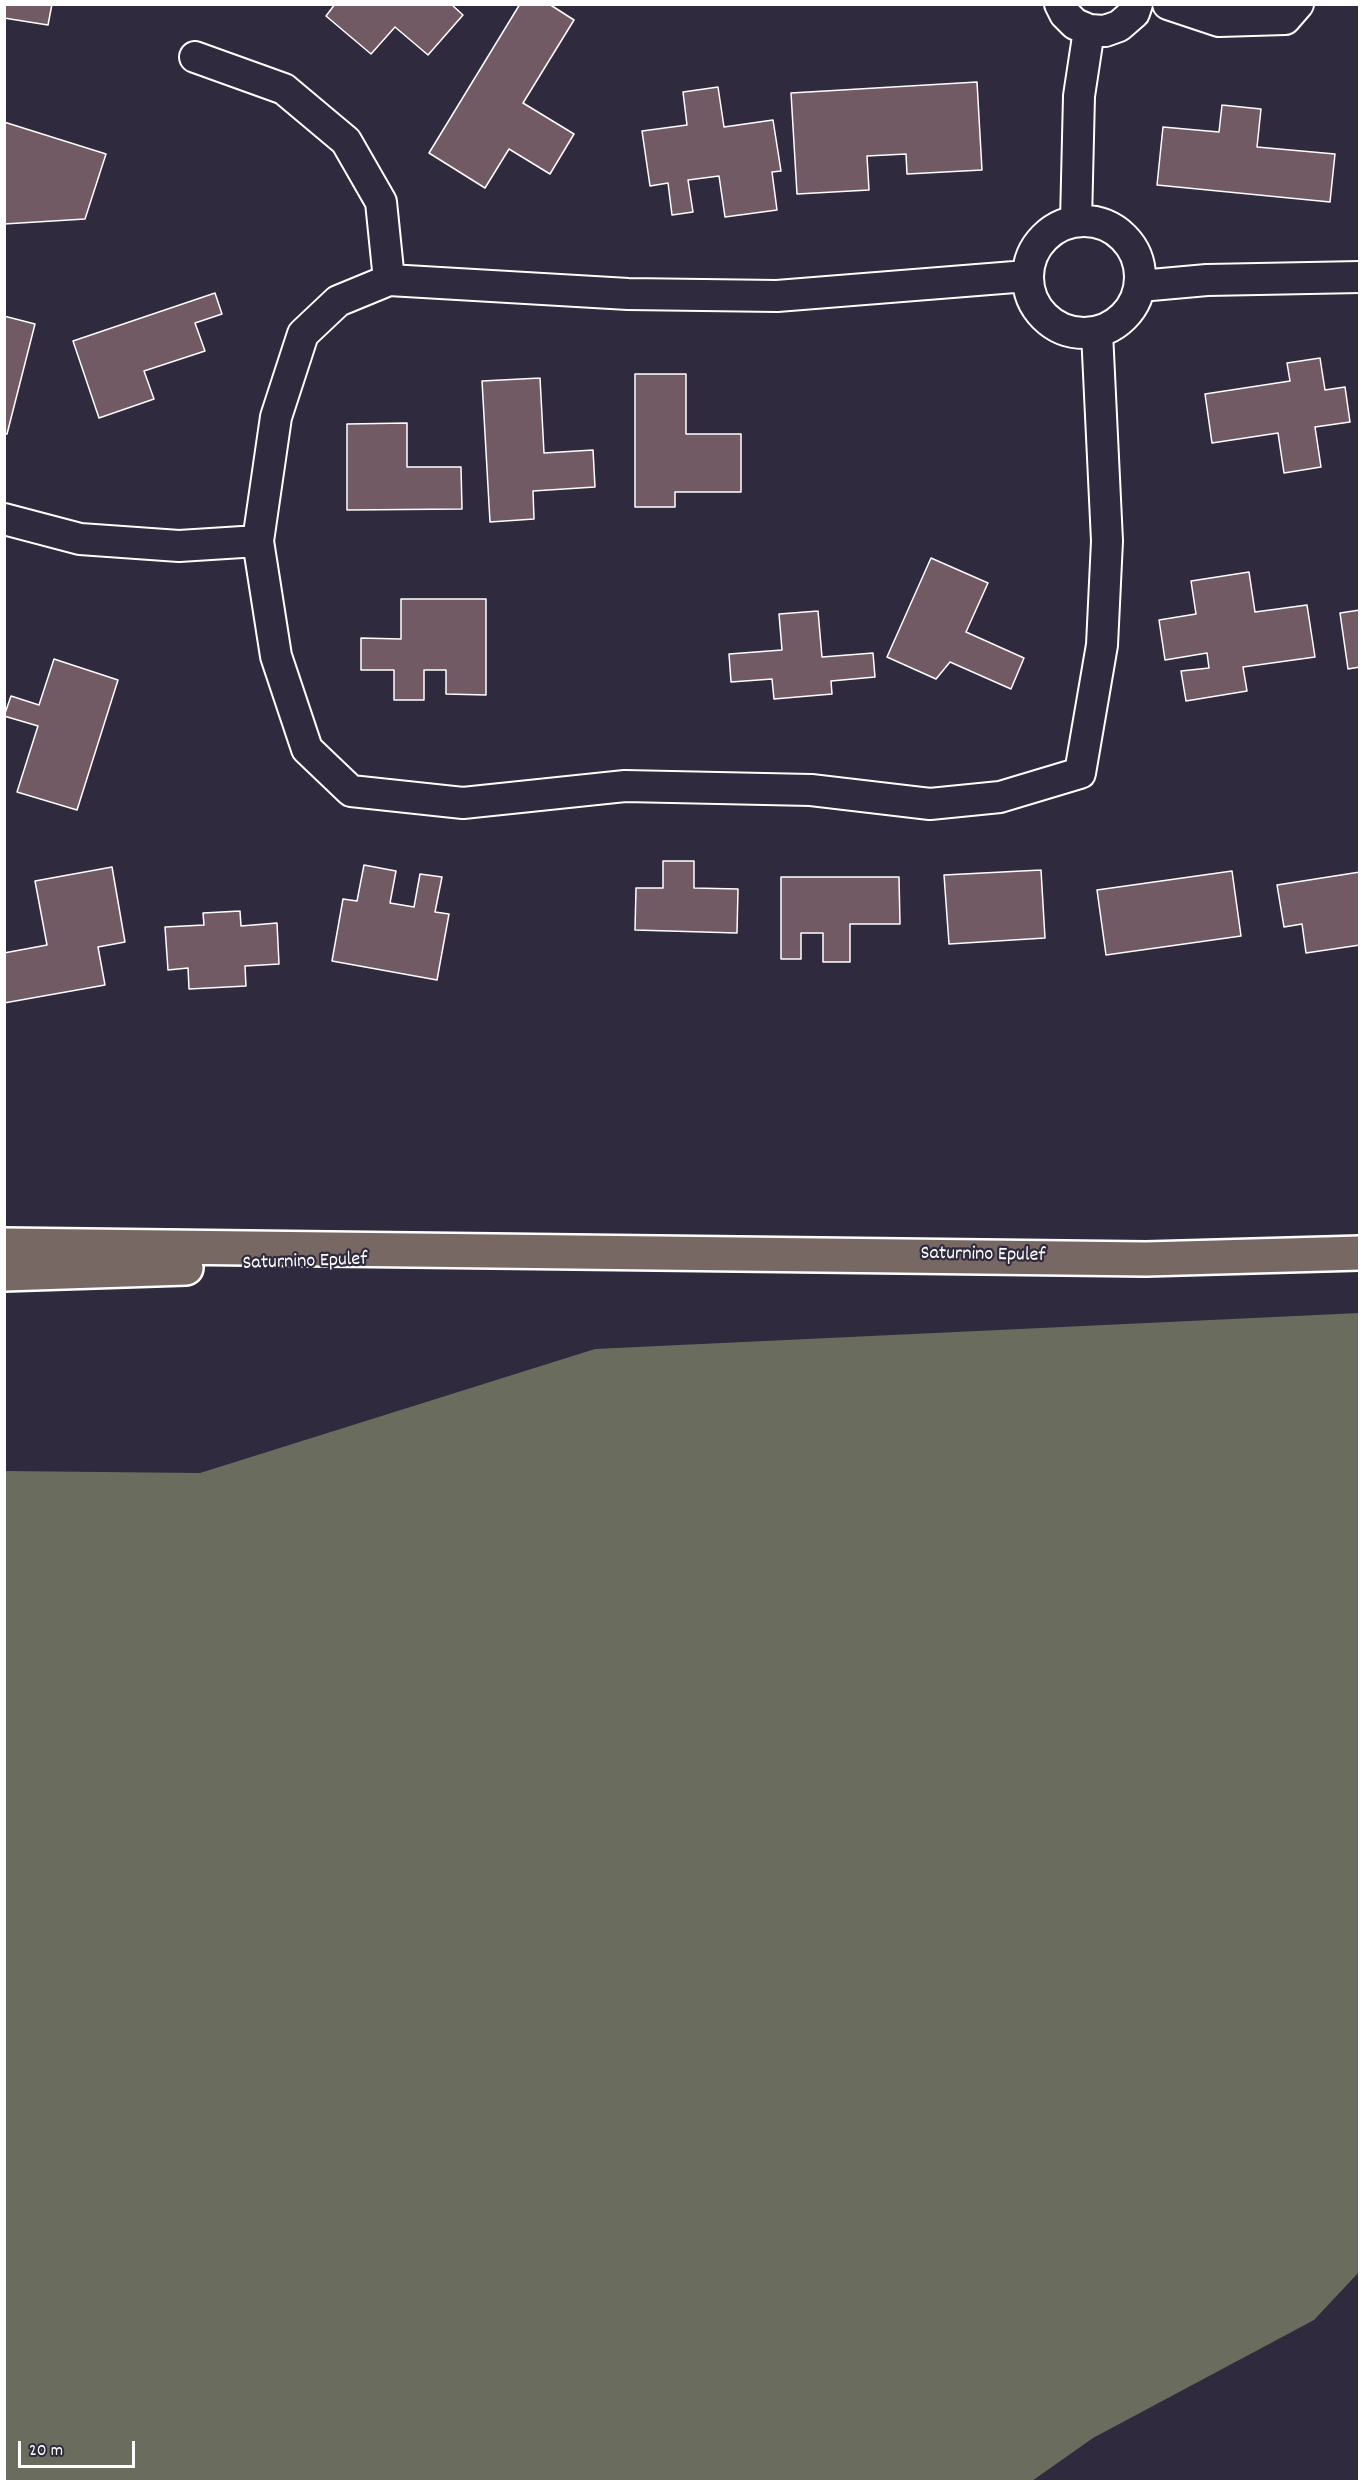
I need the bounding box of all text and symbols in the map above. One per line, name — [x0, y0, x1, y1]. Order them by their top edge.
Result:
street label: Saturnino Epulef — [920, 1243, 1046, 1269]
street label: Saturnino Epulef — [242, 1249, 368, 1277]
scale bar — [21, 2429, 138, 2467]
text: 20 m — [29, 2439, 63, 2464]

